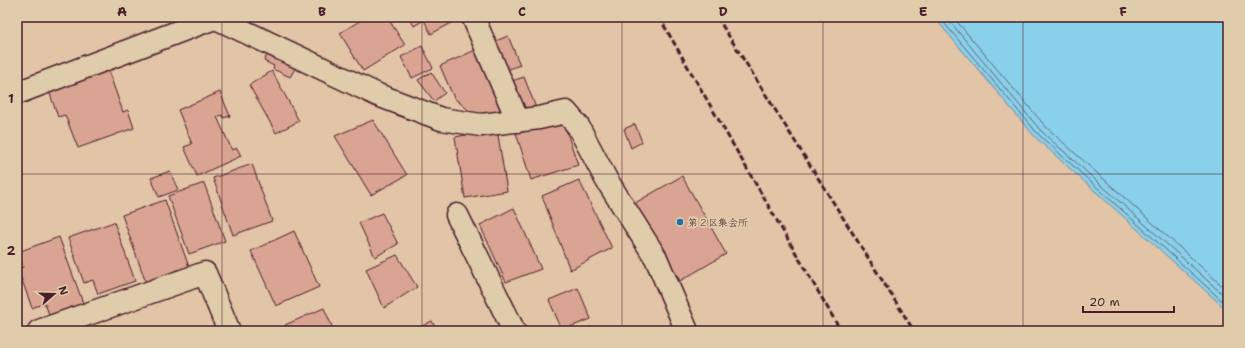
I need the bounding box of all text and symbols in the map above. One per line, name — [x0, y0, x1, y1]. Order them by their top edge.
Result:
text: A — [117, 3, 127, 20]
text: B — [318, 3, 326, 20]
text: C — [518, 3, 526, 20]
text: D — [718, 3, 728, 20]
text: E — [919, 3, 928, 20]
text: F — [1119, 3, 1127, 20]
text: 1 — [8, 90, 14, 107]
place label: 第２区集会所 — [688, 216, 748, 229]
marker: 第２区集会所 — [675, 217, 685, 227]
text: 2 — [6, 242, 16, 259]
north arrow — [34, 274, 74, 314]
text: N — [54, 284, 72, 298]
scale bar — [1083, 288, 1174, 314]
text: 20 m — [1089, 294, 1120, 310]

